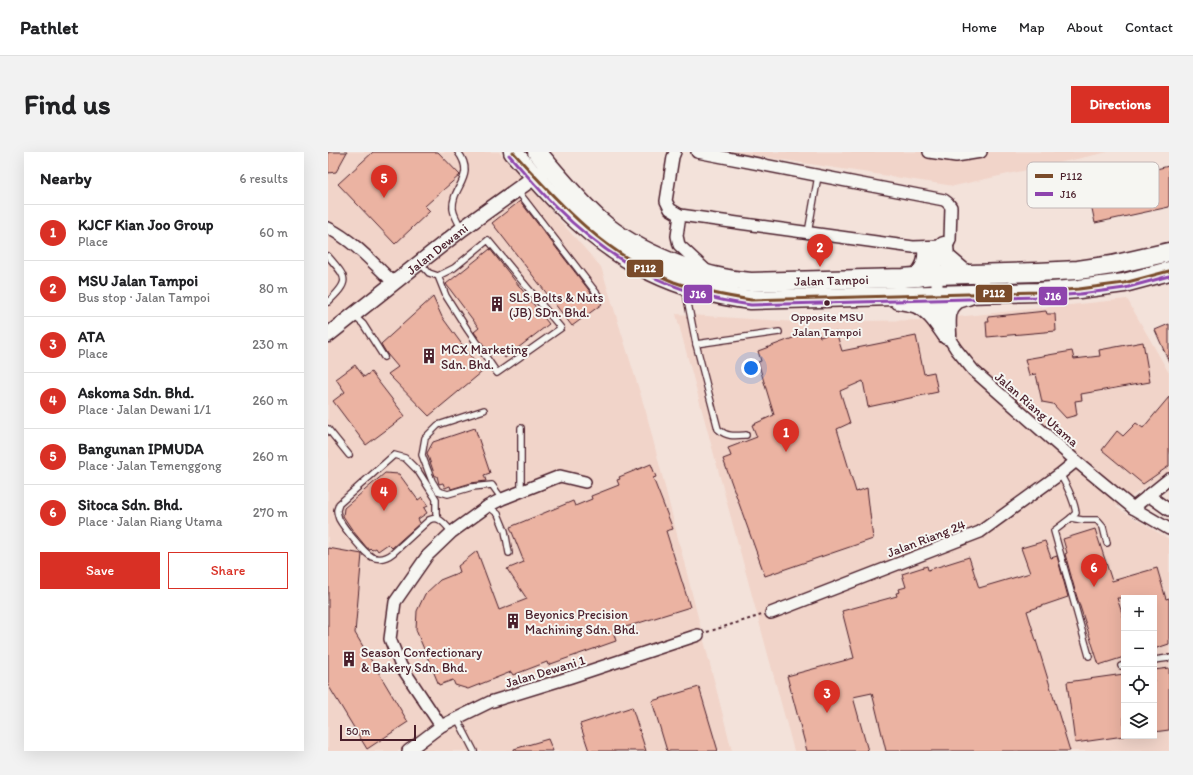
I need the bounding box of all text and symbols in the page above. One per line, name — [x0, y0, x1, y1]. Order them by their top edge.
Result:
text: Pathlet — [20, 16, 78, 39]
text: Home — [962, 19, 997, 36]
text: Map — [1019, 19, 1045, 36]
text: About — [1067, 19, 1103, 36]
text: Contact — [1125, 19, 1173, 36]
button: Directions — [1071, 86, 1169, 123]
text: Find us — [24, 87, 111, 121]
legend — [1027, 162, 1159, 208]
pin: 5 — [371, 165, 397, 198]
text: Nearby — [40, 168, 92, 188]
text: P112 — [1060, 170, 1082, 183]
text: 6 results — [240, 171, 288, 186]
text: J16 — [1060, 188, 1076, 201]
text: KJCF Kian Joo Group — [78, 216, 213, 234]
street label: Jalan Dewani — [404, 220, 471, 278]
text: 1 — [50, 225, 56, 240]
text: 60 m — [259, 225, 288, 240]
text: Place — [78, 234, 108, 249]
pin: 2 — [807, 234, 833, 267]
line badge: P112 — [626, 259, 664, 278]
text: P112 — [634, 262, 656, 275]
text: MSU Jalan Tampoi — [78, 272, 198, 290]
street label: Jalan Tampoi — [794, 272, 869, 289]
text: 2 — [50, 281, 56, 296]
text: 80 m — [259, 281, 288, 296]
line badge: J16 — [683, 284, 713, 304]
line badge: P112 — [975, 284, 1013, 303]
line badge: J16 — [1038, 286, 1068, 306]
text: P112 — [983, 287, 1005, 300]
text: J16 — [689, 288, 706, 301]
text: Bus stop · Jalan Tampoi — [78, 290, 210, 305]
place label: SLS Bolts & Nuts (JB) SDn. Bhd. — [509, 290, 604, 320]
text: J16 — [1044, 290, 1061, 303]
building icon: SLS Bolts & Nuts (JB) SDn. Bhd. — [488, 295, 506, 313]
marker: Opposite MSU Jalan Tampoi — [822, 298, 832, 308]
place label: Opposite MSU Jalan Tampoi — [791, 310, 863, 339]
text: ATA — [78, 328, 105, 346]
text: 3 — [49, 337, 57, 352]
text: 230 m — [252, 337, 288, 352]
place label: MCX Marketing Sdn. Bhd. — [441, 342, 528, 372]
text: Place — [78, 346, 108, 361]
building icon: MCX Marketing Sdn. Bhd. — [420, 347, 438, 365]
your location — [741, 358, 761, 378]
street label: Jalan Riang Utama — [992, 369, 1082, 450]
text: Askoma Sdn. Bhd. — [78, 384, 194, 402]
text: 4 — [49, 393, 57, 408]
text: 260 m — [252, 393, 288, 408]
text: Place · Jalan Dewani 1/1 — [78, 402, 211, 417]
pin: 1 — [773, 419, 799, 452]
text: Bangunan IPMUDA — [78, 440, 204, 458]
text: 5 — [50, 449, 56, 464]
text: 260 m — [252, 449, 288, 464]
text: Place · Jalan Temenggong — [78, 458, 222, 473]
pin: 4 — [371, 478, 397, 511]
text: Sitoca Sdn. Bhd. — [78, 496, 183, 514]
text: 6 — [50, 505, 56, 520]
text: 270 m — [253, 505, 288, 520]
text: Place · Jalan Riang Utama — [78, 514, 222, 529]
street label: Jalan Riang 24 — [885, 517, 968, 560]
button: Save — [40, 552, 160, 589]
button: Share — [168, 552, 288, 589]
pin: 6 — [1081, 554, 1107, 587]
map controls — [1121, 595, 1157, 739]
button: + — [1121, 595, 1157, 631]
place label: Beyonics Precision Machining Sdn. Bhd. — [525, 607, 639, 637]
building icon: Beyonics Precision Machining Sdn. Bhd. — [504, 612, 522, 630]
button: − — [1121, 631, 1157, 667]
place label: Season Confectionary & Bakery Sdn. Bhd. — [361, 645, 482, 675]
building icon: Season Confectionary & Bakery Sdn. Bhd. — [340, 650, 358, 668]
street label: Jalan Dewani 1 — [503, 652, 587, 691]
button: locate — [1121, 667, 1157, 703]
pin: 3 — [814, 680, 840, 713]
button: layers — [1121, 703, 1157, 739]
scale bar — [340, 723, 416, 742]
text: 50 m — [346, 725, 370, 738]

